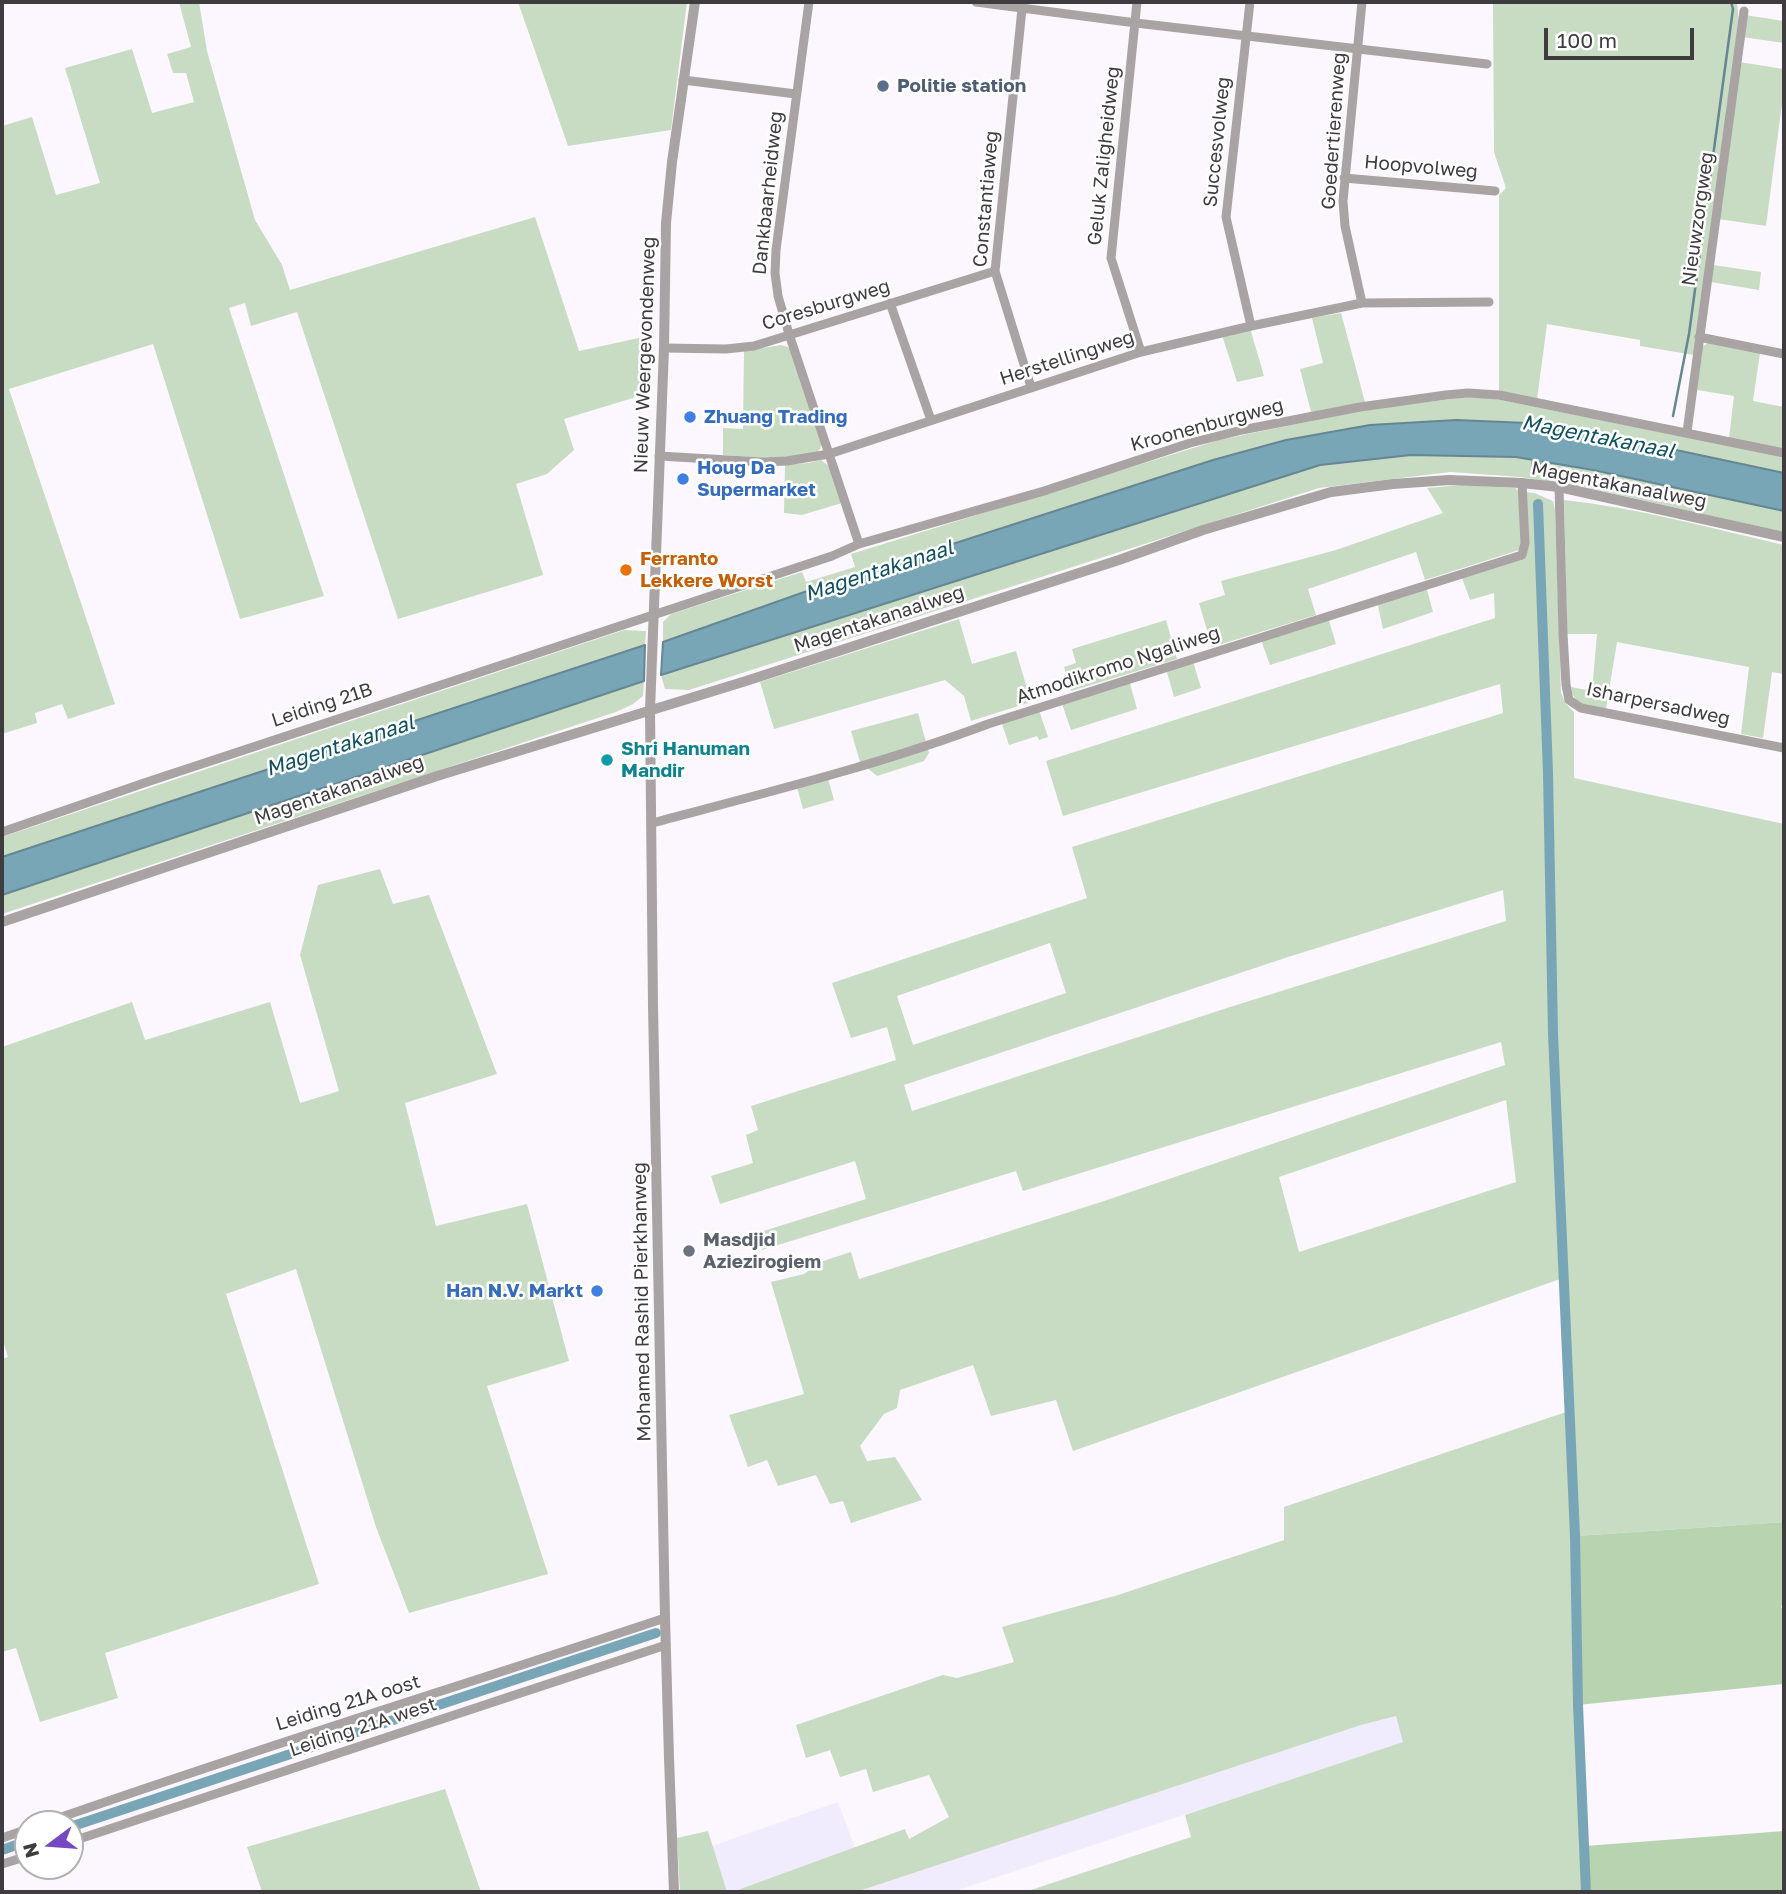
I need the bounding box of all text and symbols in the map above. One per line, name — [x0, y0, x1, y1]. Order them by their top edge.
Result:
scale bar — [1548, 14, 1698, 58]
text: 100 m — [1557, 27, 1617, 53]
street label: Goedertierenweg — [1317, 52, 1351, 210]
street label: Geluk Zaligheidweg — [1083, 65, 1125, 247]
place label: Politie station — [897, 75, 1026, 97]
street label: Succesvolweg — [1199, 76, 1235, 208]
marker: Politie station — [875, 78, 891, 94]
street label: Dankbaarheidweg — [748, 110, 788, 276]
street label: Constantiaweg — [969, 130, 1003, 268]
street label: Nieuwzorgweg — [1677, 150, 1719, 288]
street label: Hoopvolweg — [1363, 151, 1479, 183]
street label: Nieuw Weergevondenweg — [629, 236, 661, 474]
street label: Coresburgweg — [759, 275, 893, 335]
street label: Herstellingweg — [997, 326, 1137, 390]
street label: Kroonenburgweg — [1128, 394, 1286, 456]
place label: Zhuang Trading — [704, 406, 848, 428]
marker: Zhuang Trading — [682, 409, 698, 425]
water label: Magentakanaal — [1520, 410, 1676, 464]
place label: Houg Da Supermarket — [697, 457, 816, 501]
street label: Magentakanaalweg — [1530, 457, 1708, 513]
marker: Houg Da Supermarket — [675, 471, 691, 487]
water label: Magentakanaal — [801, 535, 957, 607]
place label: Ferranto Lekkere Worst — [640, 548, 773, 592]
marker: Ferranto Lekkere Worst — [618, 562, 634, 578]
street label: Magentakanaalweg — [791, 581, 967, 657]
street label: Atmodikromo Ngaliweg — [1013, 621, 1223, 709]
street label: Leiding 21B — [269, 678, 375, 732]
street label: Isharpersadweg — [1584, 678, 1732, 730]
water label: Magentakanaal — [262, 710, 418, 782]
place label: Shri Hanuman Mandir — [621, 738, 750, 782]
street label: Magentakanaalweg — [251, 750, 427, 830]
marker: Shri Hanuman Mandir — [599, 752, 615, 768]
street label: Mohamed Rashid Pierkhanweg — [628, 1162, 656, 1442]
place label: Masdjid Aziezirogiem — [703, 1229, 821, 1273]
marker: Masdjid Aziezirogiem — [681, 1243, 697, 1259]
place label: Han N.V. Markt — [446, 1280, 583, 1302]
marker: Han N.V. Markt — [589, 1283, 605, 1299]
street label: Leiding 21A oost — [273, 1670, 423, 1736]
street label: Leiding 21A west — [287, 1692, 439, 1762]
north arrow — [14, 1810, 84, 1880]
text: N — [17, 1840, 43, 1860]

